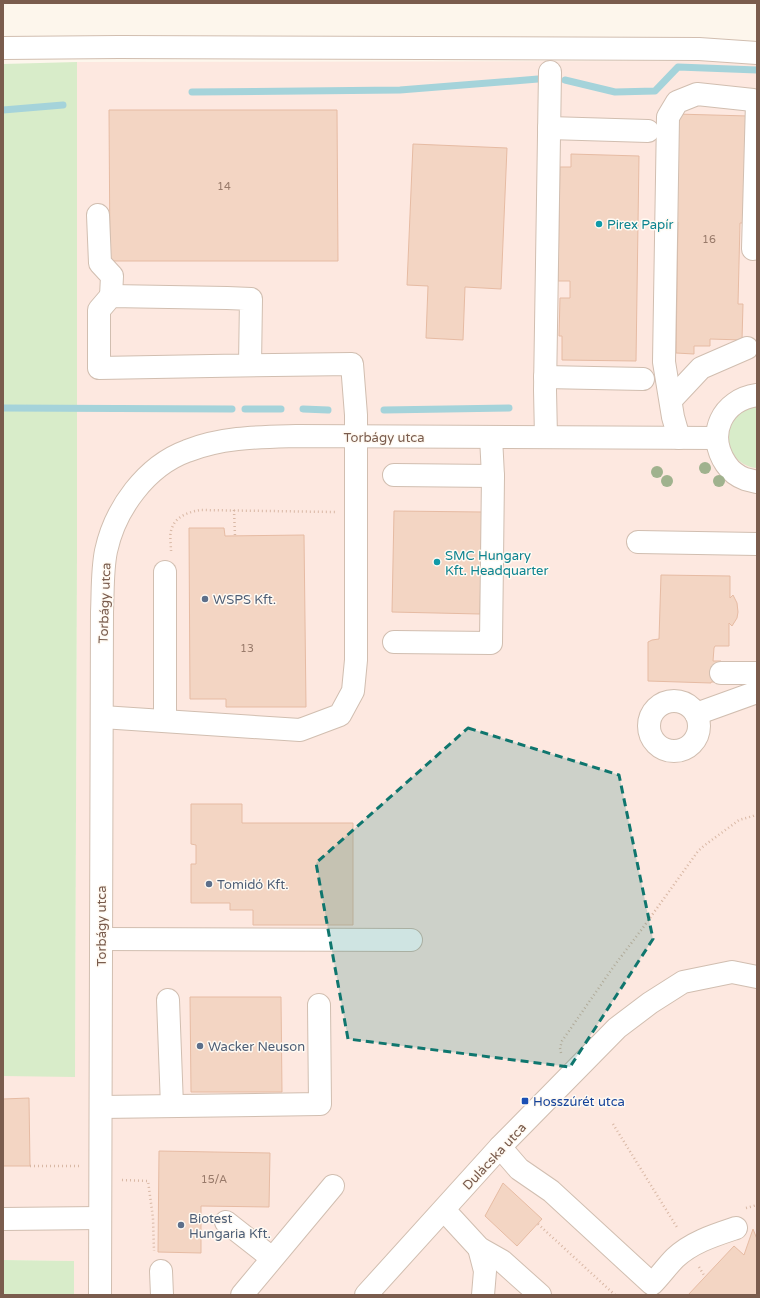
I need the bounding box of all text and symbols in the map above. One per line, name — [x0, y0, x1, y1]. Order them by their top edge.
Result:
house number: 14 — [217, 180, 231, 193]
place label: Pirex Papír — [607, 217, 673, 233]
marker: Pirex Papír — [594, 219, 604, 229]
house number: 16 — [702, 233, 716, 246]
street label: Torbágy utca — [343, 430, 425, 446]
place label: SMC Hungary Kft. Headquarter — [445, 548, 548, 579]
marker: SMC Hungary Kft. Headquarter — [432, 557, 442, 567]
street label: Torbágy utca — [96, 562, 114, 644]
place label: WSPS Kft. — [213, 592, 276, 608]
marker: WSPS Kft. — [200, 594, 210, 604]
house number: 13 — [240, 642, 254, 655]
place label: Tomidó Kft. — [217, 877, 289, 893]
marker: Tomidó Kft. — [204, 879, 214, 889]
street label: Torbágy utca — [94, 885, 110, 967]
place label: Wacker Neuson — [208, 1039, 305, 1055]
marker: Wacker Neuson — [195, 1041, 205, 1051]
place label: Hosszúrét utca — [533, 1094, 625, 1110]
marker: Hosszúrét utca — [520, 1096, 530, 1106]
street label: Dulácska utca — [460, 1120, 530, 1194]
house number: 15/A — [201, 1173, 227, 1186]
place label: Biotest Hungaria Kft. — [189, 1211, 271, 1242]
marker: Biotest Hungaria Kft. — [176, 1220, 186, 1230]

